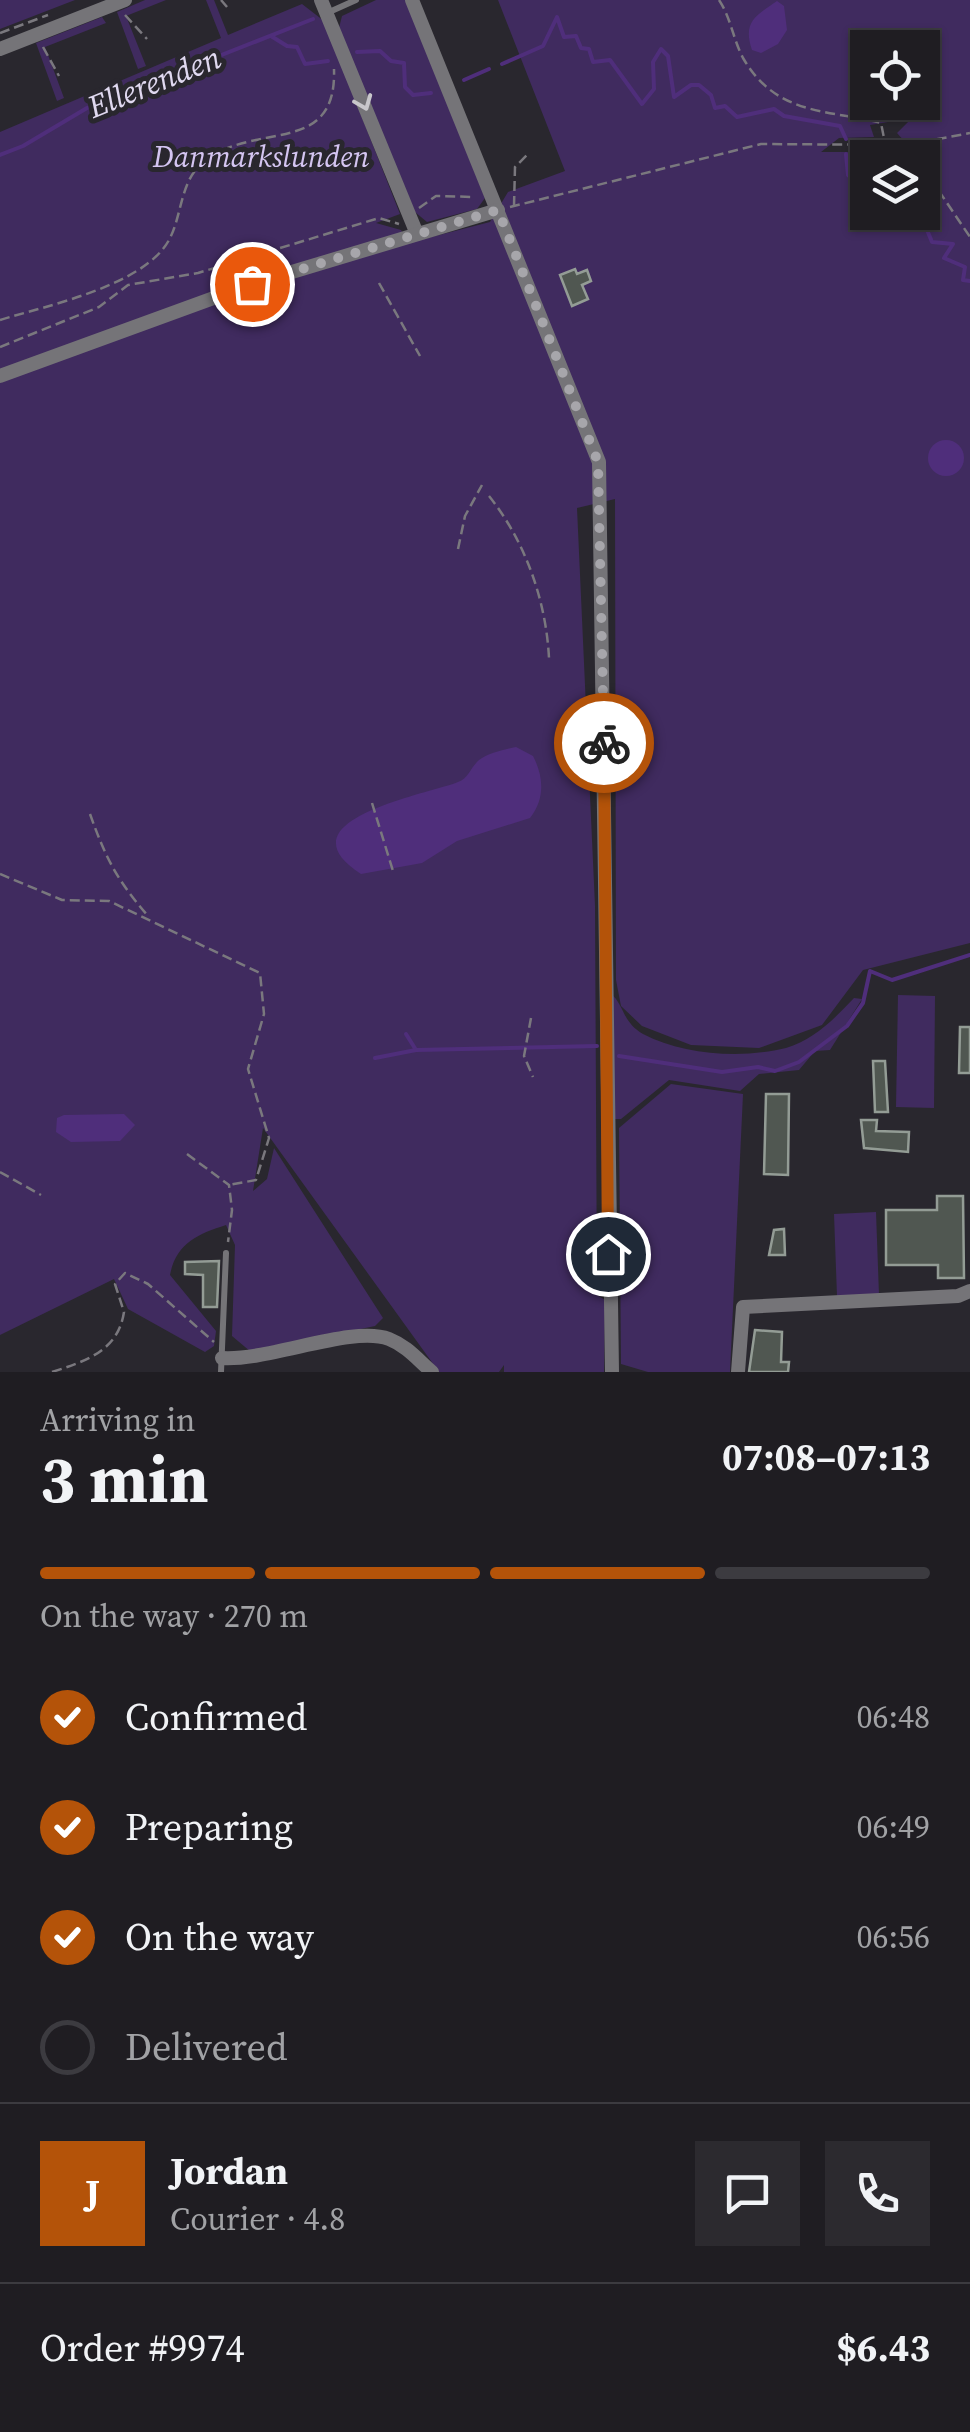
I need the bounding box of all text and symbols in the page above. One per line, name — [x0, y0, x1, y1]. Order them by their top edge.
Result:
map controls — [850, 30, 940, 230]
button: locate — [850, 30, 940, 120]
water label: Ellerenden — [80, 35, 227, 129]
one-way arrow — [352, 94, 372, 111]
park label: Danmarkslunden — [152, 136, 369, 177]
button: layers — [850, 140, 940, 230]
pin — [210, 242, 295, 327]
icon: bag — [225, 257, 280, 312]
courier — [554, 693, 654, 793]
icon: bike — [577, 716, 632, 771]
pin — [566, 1212, 651, 1297]
icon: home — [581, 1227, 636, 1282]
text: Arriving in — [40, 1398, 195, 1442]
text: 07:08–07:13 — [722, 1431, 930, 1483]
text: 3 min — [40, 1435, 209, 1524]
text: On the way · 270 m — [40, 1594, 308, 1638]
icon: check — [40, 1690, 95, 1745]
text: Confirmed — [125, 1691, 307, 1743]
text: 06:48 — [856, 1695, 930, 1739]
icon: check — [40, 1800, 95, 1855]
text: Preparing — [125, 1801, 293, 1853]
text: 06:49 — [856, 1805, 930, 1849]
icon: check — [40, 1910, 95, 1965]
text: On the way — [125, 1911, 314, 1963]
text: 06:56 — [856, 1915, 930, 1959]
text: Delivered — [125, 2021, 288, 2073]
button: chat — [695, 2141, 800, 2246]
button: phone — [825, 2141, 930, 2246]
text: Jordan — [170, 2145, 288, 2197]
text: J — [85, 2167, 100, 2219]
text: Courier · 4.8 — [170, 2197, 345, 2241]
text: Order #9974 — [40, 2322, 244, 2374]
text: $6.43 — [836, 2322, 930, 2374]

